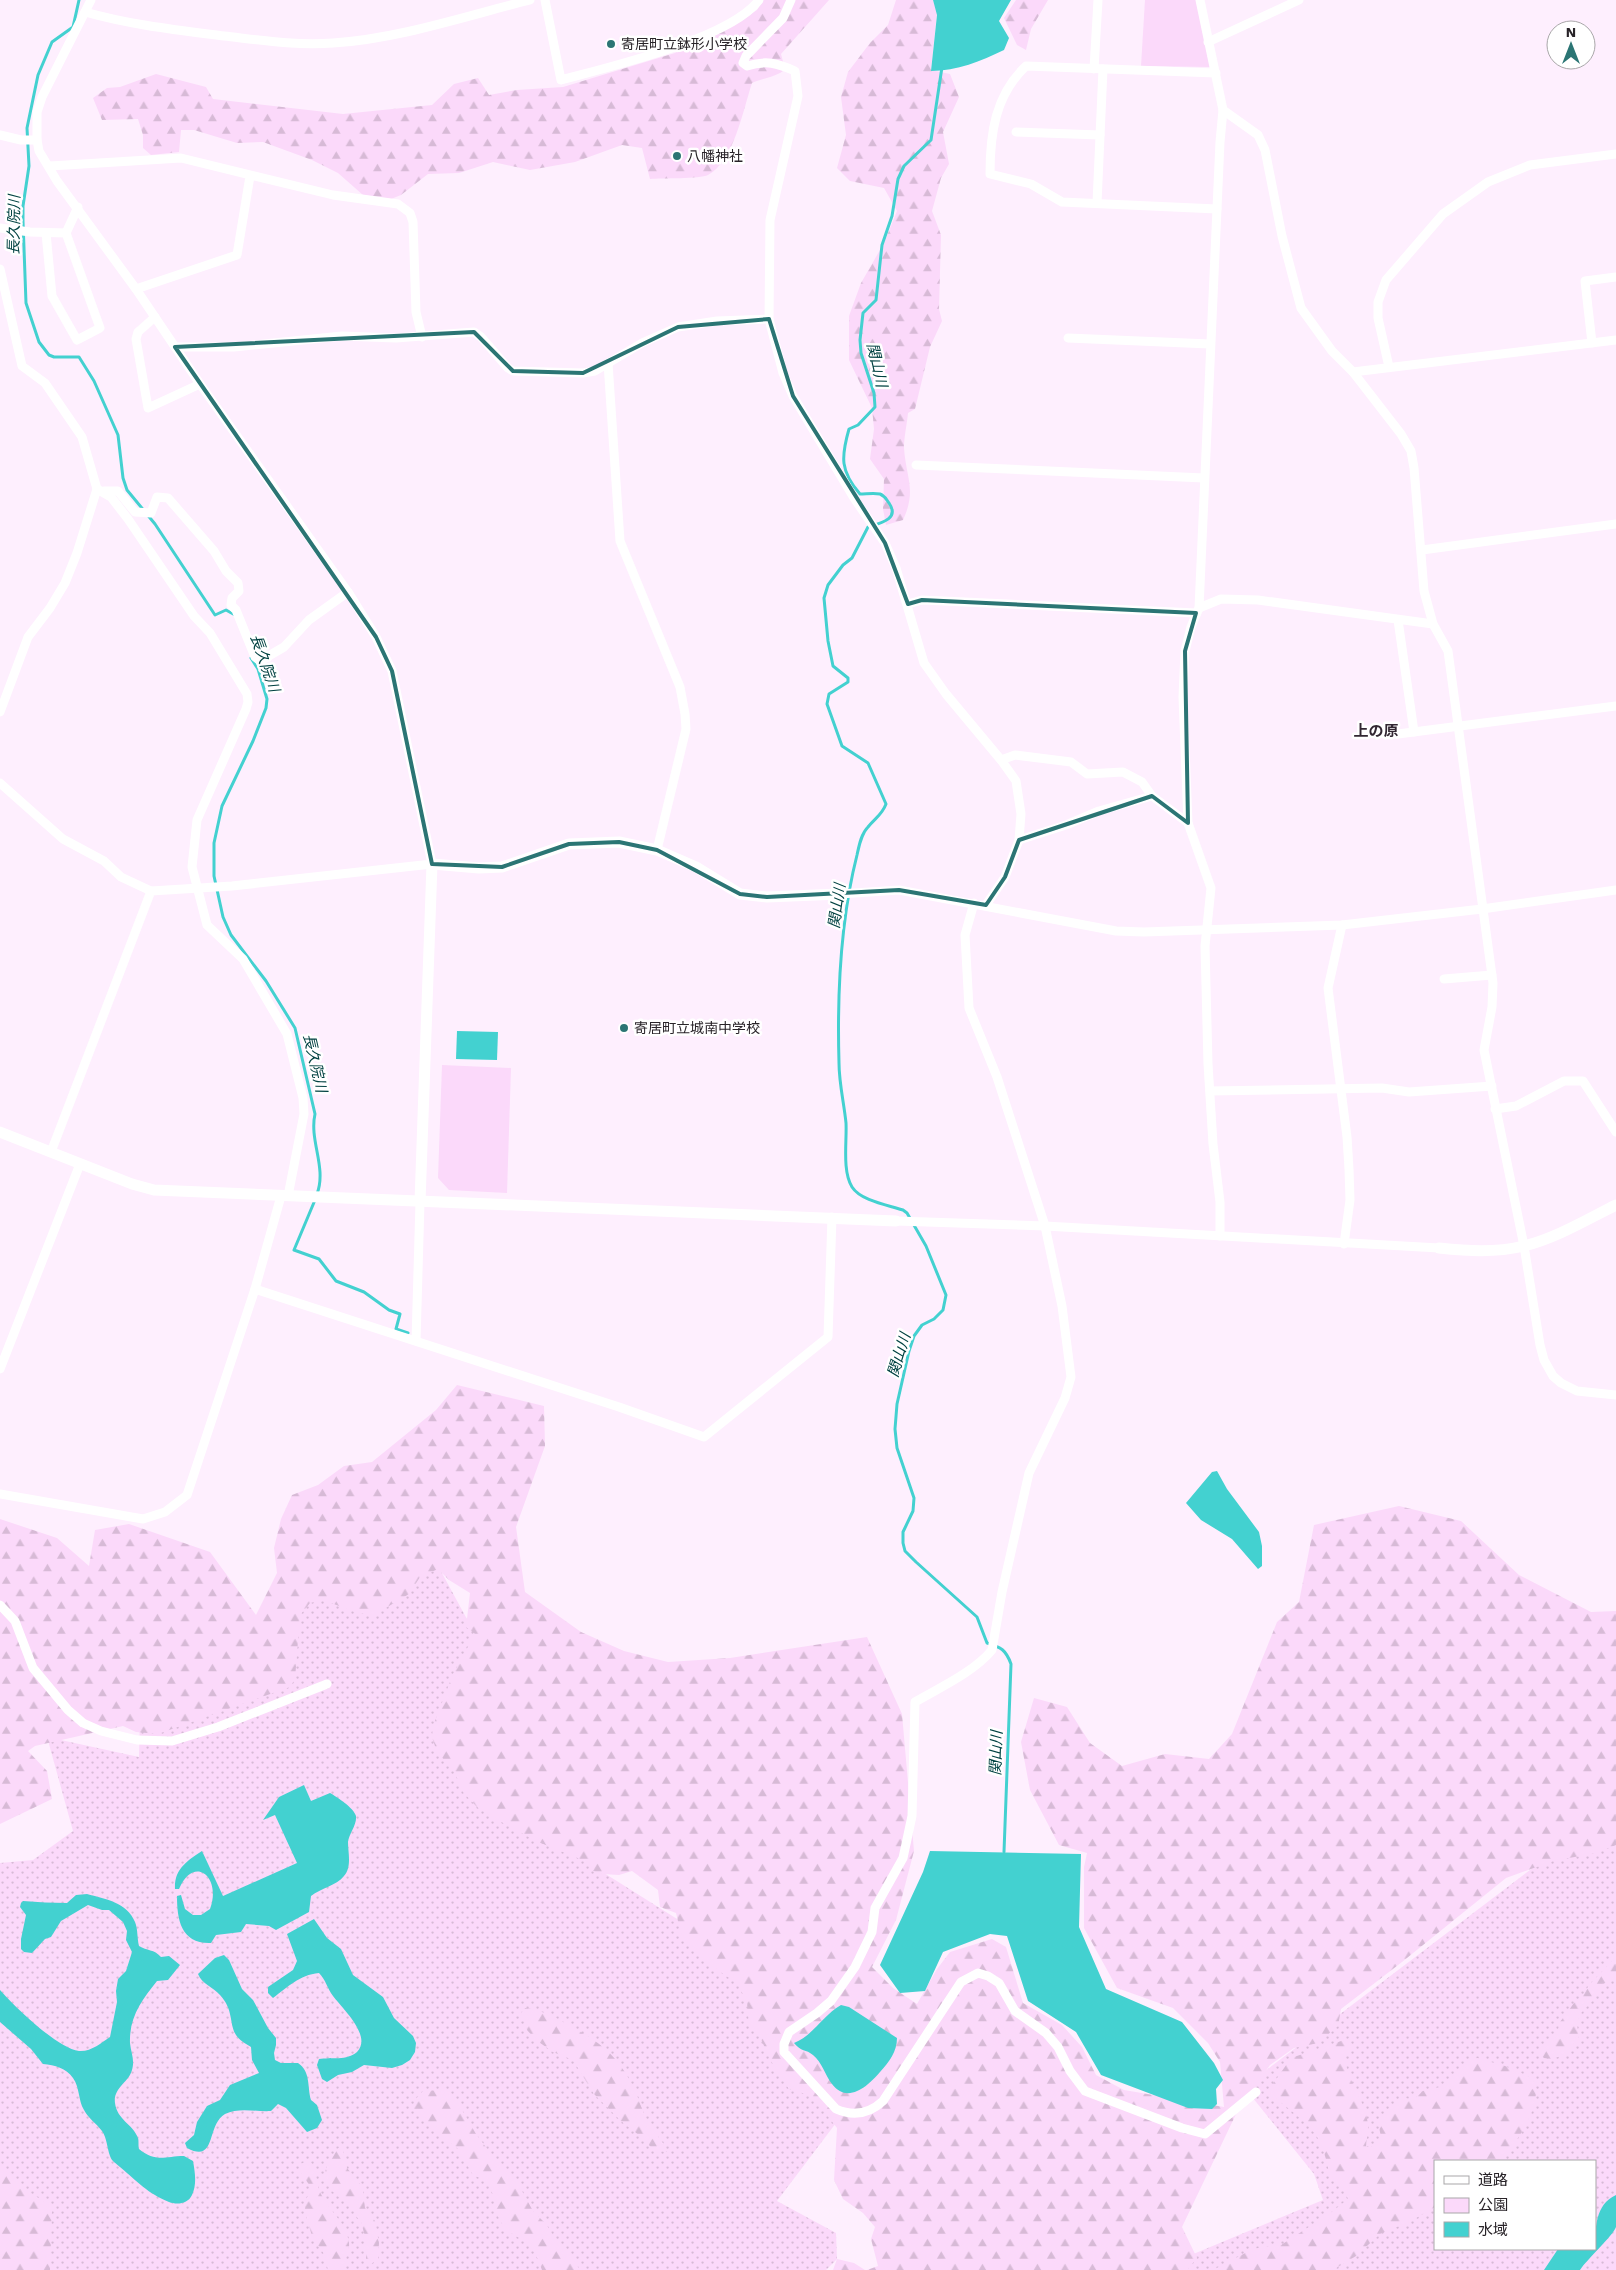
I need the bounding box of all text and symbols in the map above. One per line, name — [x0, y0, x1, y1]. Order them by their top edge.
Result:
north arrow — [1546, 20, 1596, 70]
text: N — [1566, 24, 1576, 40]
place label: 寄居町立鉢形小学校 — [621, 36, 747, 52]
marker: 寄居町立鉢形小学校 — [605, 38, 617, 50]
place label: 八幡神社 — [687, 148, 743, 164]
marker: 八幡神社 — [671, 150, 683, 162]
water label: 長久院川 — [4, 193, 24, 255]
water label: 関山川 — [863, 341, 891, 391]
water label: 長久院川 — [247, 632, 284, 696]
district label: 上の原 — [1353, 722, 1399, 740]
water label: 関山川 — [825, 880, 849, 930]
place label: 寄居町立城南中学校 — [634, 1020, 760, 1036]
marker: 寄居町立城南中学校 — [618, 1022, 630, 1034]
water label: 長久院川 — [299, 1032, 331, 1096]
water label: 関山川 — [884, 1329, 915, 1379]
water label: 関山川 — [986, 1728, 1006, 1776]
legend — [1434, 2160, 1596, 2250]
text: 道路 — [1478, 2171, 1508, 2189]
text: 公園 — [1478, 2196, 1508, 2214]
text: 水域 — [1478, 2221, 1508, 2239]

